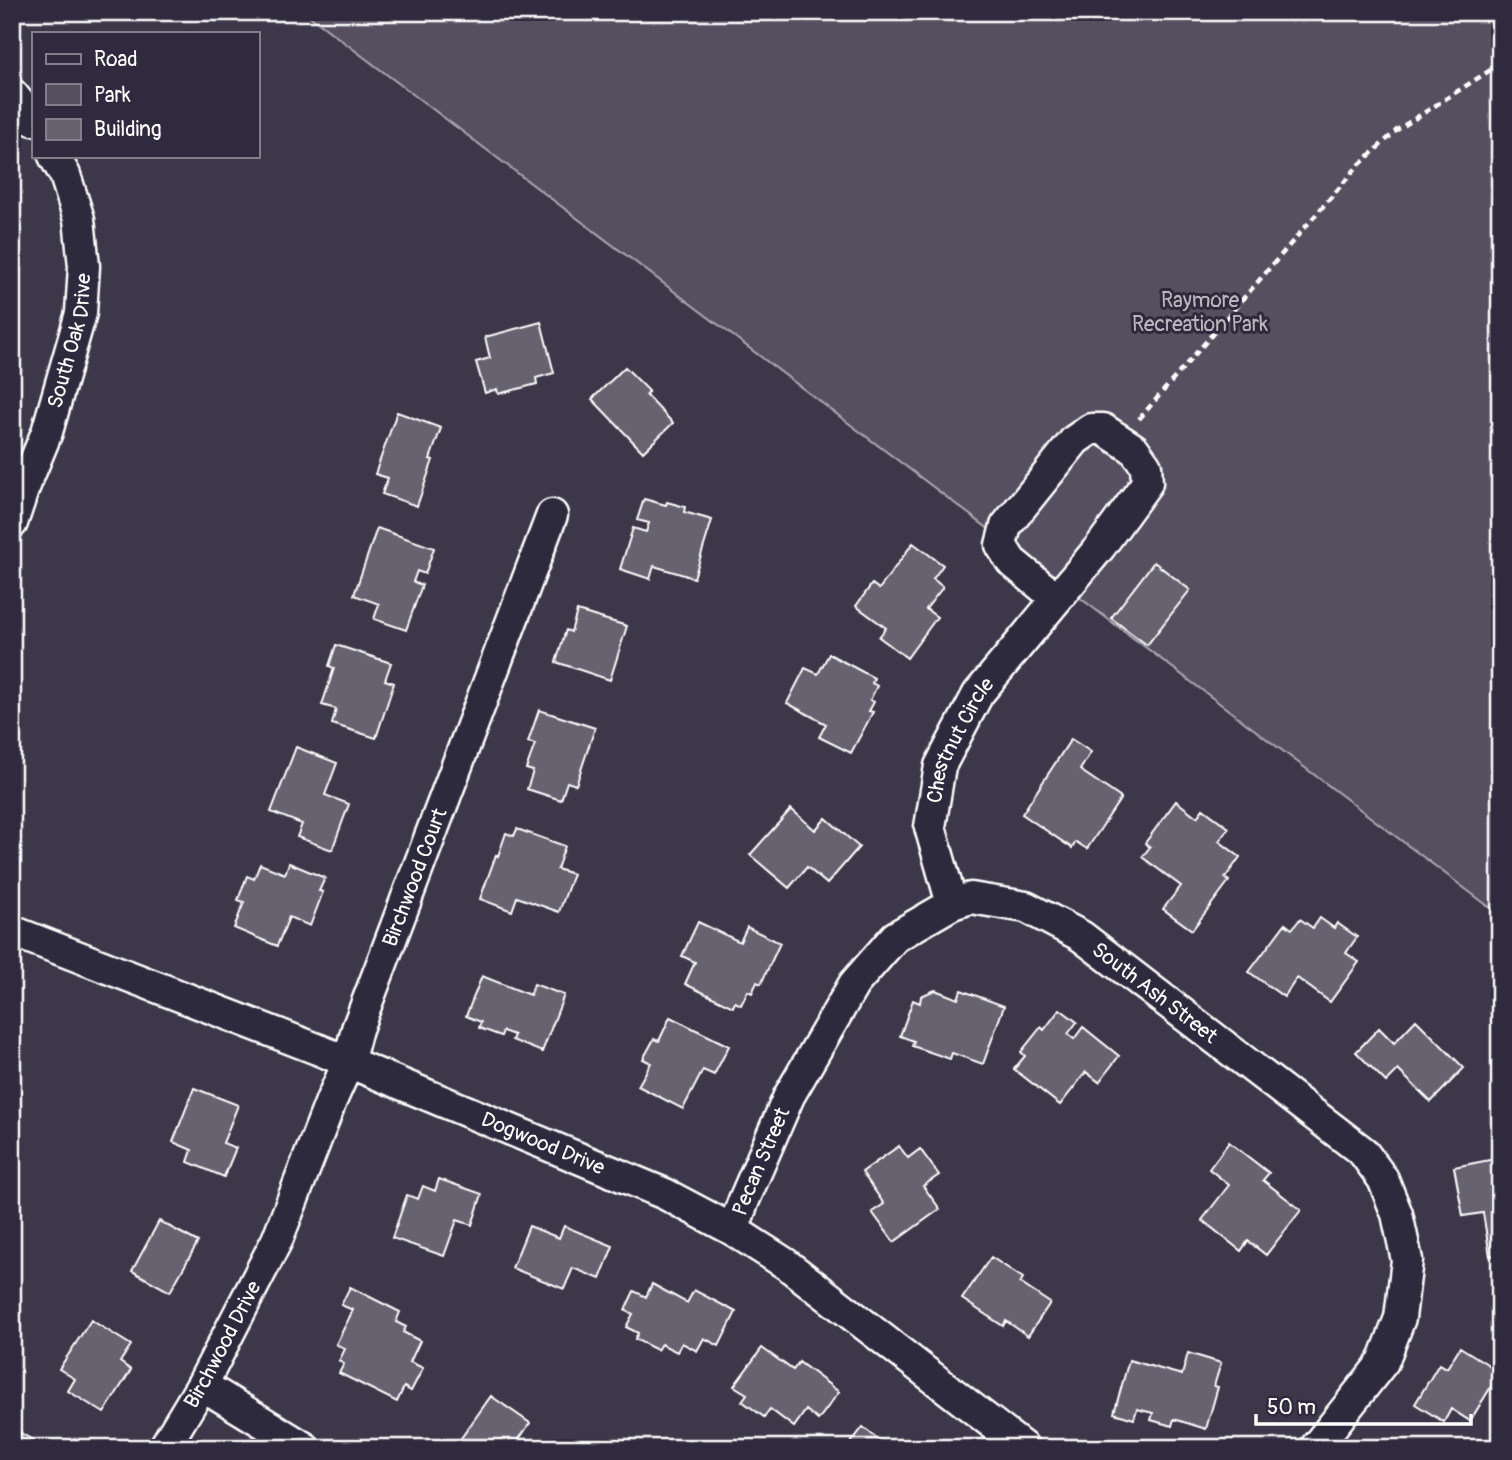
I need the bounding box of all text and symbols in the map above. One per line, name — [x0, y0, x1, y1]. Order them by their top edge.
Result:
legend — [32, 32, 259, 158]
text: Road — [94, 46, 138, 73]
text: Park — [94, 82, 131, 109]
text: Building — [94, 116, 161, 143]
street label: South Oak Drive — [41, 272, 97, 411]
park label: Raymore Recreation Park — [1132, 287, 1268, 338]
street label: Chestnut Circle — [921, 671, 1000, 805]
street label: Birchwood Court — [376, 804, 453, 950]
street label: South Ash Street — [1087, 936, 1224, 1050]
street label: Pecan Street — [726, 1103, 796, 1219]
street label: Dogwood Drive — [477, 1105, 610, 1181]
street label: Birchwood Drive — [178, 1276, 267, 1413]
scale bar — [1256, 1383, 1472, 1427]
text: 50 m — [1267, 1394, 1316, 1421]

